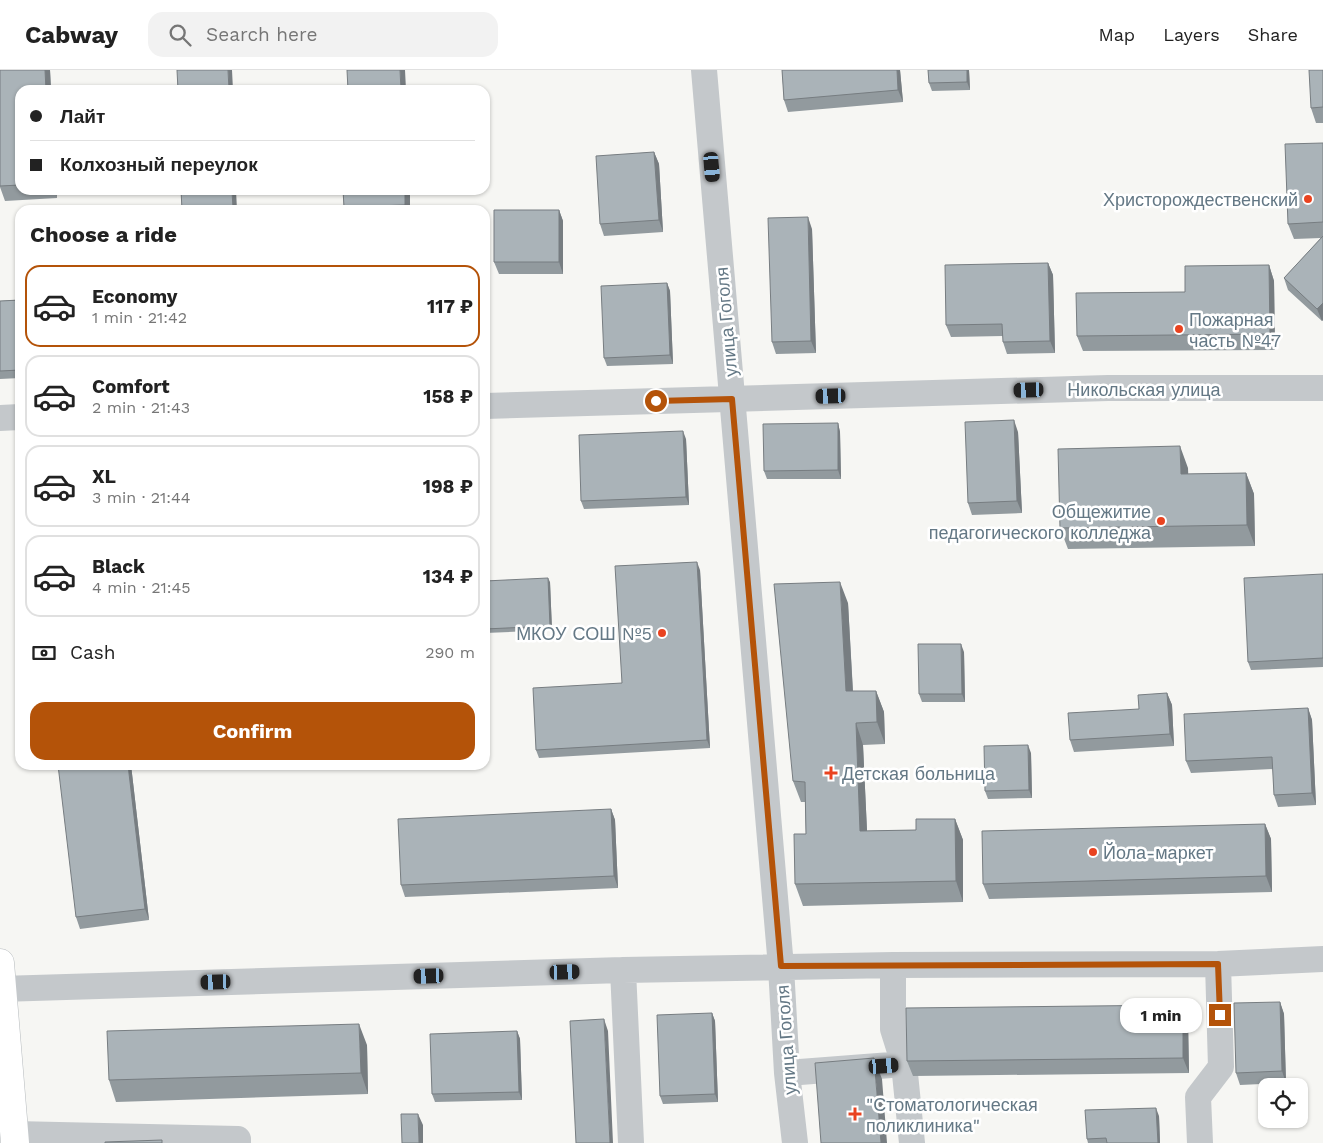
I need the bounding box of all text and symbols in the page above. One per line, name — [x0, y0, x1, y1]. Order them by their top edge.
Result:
search box — [148, 12, 498, 57]
text: Cabway — [25, 21, 118, 49]
icon: search — [166, 21, 194, 49]
text: Search here — [206, 23, 317, 46]
text: Map — [1098, 24, 1135, 45]
text: Layers — [1163, 24, 1220, 45]
text: Share — [1248, 24, 1298, 45]
text: Лайт — [60, 105, 105, 128]
car — [703, 151, 720, 183]
text: Колхозный переулок — [60, 153, 258, 176]
place label: Христорождественский — [1103, 189, 1298, 210]
marker: Христорождественский — [1302, 193, 1314, 205]
text: Choose a ride — [30, 222, 177, 247]
street label: улица Гоголя — [711, 266, 741, 378]
icon: car — [32, 284, 77, 329]
text: Economy — [92, 285, 177, 308]
text: 117 ₽ — [427, 295, 473, 318]
text: 1 min · 21:42 — [92, 308, 187, 327]
place label: Пожарная часть №47 — [1189, 309, 1281, 351]
marker: Пожарная часть №47 — [1173, 323, 1185, 335]
icon: car — [32, 374, 77, 419]
text: Comfort — [92, 375, 170, 398]
street label: Никольская улица — [1067, 379, 1222, 400]
car — [1013, 382, 1044, 398]
text: 158 ₽ — [423, 385, 473, 408]
car — [815, 388, 846, 404]
route start — [645, 390, 667, 412]
text: 2 min · 21:43 — [92, 398, 190, 417]
icon: car — [32, 464, 77, 509]
text: XL — [92, 465, 116, 488]
text: 198 ₽ — [423, 475, 473, 498]
text: 3 min · 21:44 — [92, 488, 191, 507]
place label: Общежитие педагогического колледжа — [929, 501, 1152, 543]
marker: Общежитие педагогического колледжа — [1155, 515, 1167, 527]
icon: car — [32, 554, 77, 599]
text: Black — [92, 555, 145, 578]
text: 134 ₽ — [423, 565, 473, 588]
text: 4 min · 21:45 — [92, 578, 191, 597]
place label: МКОУ СОШ №5 — [516, 623, 652, 644]
marker: МКОУ СОШ №5 — [656, 627, 668, 639]
icon: cash — [30, 639, 58, 667]
text: Cash — [70, 641, 116, 664]
text: 290 m — [425, 643, 475, 662]
button: Confirm — [30, 702, 475, 760]
place label: Детская больница — [842, 763, 996, 784]
marker: Детская больница — [824, 766, 838, 780]
place label: Йола-маркет — [1103, 842, 1213, 863]
marker: Йола-маркет — [1087, 846, 1099, 858]
car — [549, 964, 580, 980]
car — [413, 968, 444, 984]
car — [200, 974, 231, 990]
street label: улица Гоголя — [772, 984, 800, 1096]
callout: 1 min — [1120, 998, 1202, 1032]
route end — [1209, 1004, 1231, 1026]
text: 1 min — [1140, 1006, 1182, 1025]
car — [868, 1057, 899, 1075]
map controls — [1258, 1078, 1308, 1128]
button: locate — [1258, 1078, 1308, 1128]
place label: "Стоматологическая поликлиника" — [866, 1094, 1038, 1136]
marker: "Стоматологическая поликлиника" — [848, 1107, 862, 1121]

